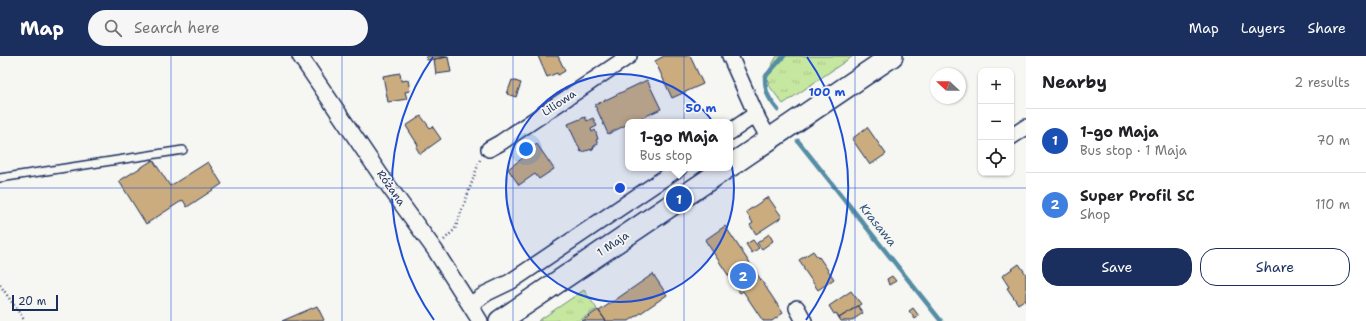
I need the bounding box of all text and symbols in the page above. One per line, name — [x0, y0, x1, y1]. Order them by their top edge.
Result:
search box — [88, 10, 368, 46]
text: Map — [20, 16, 64, 41]
icon: search — [102, 17, 124, 39]
text: Search here — [134, 18, 220, 38]
text: Map — [1189, 19, 1219, 37]
text: Layers — [1241, 19, 1285, 37]
text: Share — [1307, 19, 1346, 37]
north arrow — [930, 68, 966, 104]
map controls — [978, 68, 1014, 176]
button: + — [978, 68, 1014, 104]
text: Nearby — [1042, 71, 1107, 93]
text: 2 results — [1294, 74, 1350, 91]
text: 100 m — [809, 84, 846, 100]
street label: Liliowa — [539, 86, 579, 120]
text: 50 m — [686, 100, 717, 116]
button: − — [978, 104, 1014, 140]
popup — [625, 119, 733, 171]
text: 1-go Maja — [1080, 122, 1158, 142]
text: 1-go Maja — [640, 127, 718, 147]
text: 1 — [1052, 132, 1058, 149]
text: 70 m — [1316, 132, 1350, 149]
your location — [516, 139, 536, 159]
button: locate — [978, 140, 1014, 176]
text: Bus stop · 1 Maja — [1080, 142, 1187, 159]
text: Bus stop — [640, 147, 692, 164]
street label: Różana — [373, 167, 409, 209]
centre of rings — [613, 181, 627, 195]
pin: 1 — [666, 184, 692, 214]
text: Super Profil SC — [1080, 186, 1195, 206]
text: 2 — [1050, 196, 1060, 213]
text: 110 m — [1315, 196, 1350, 213]
water label: Krasawa — [856, 200, 900, 250]
text: Shop — [1080, 206, 1110, 223]
street label: 1 Maja — [594, 228, 632, 260]
button: Save — [1042, 248, 1192, 286]
button: Share — [1200, 248, 1350, 286]
pin: 2 — [730, 261, 756, 291]
scale bar — [12, 293, 58, 312]
text: 20 m — [18, 294, 46, 309]

